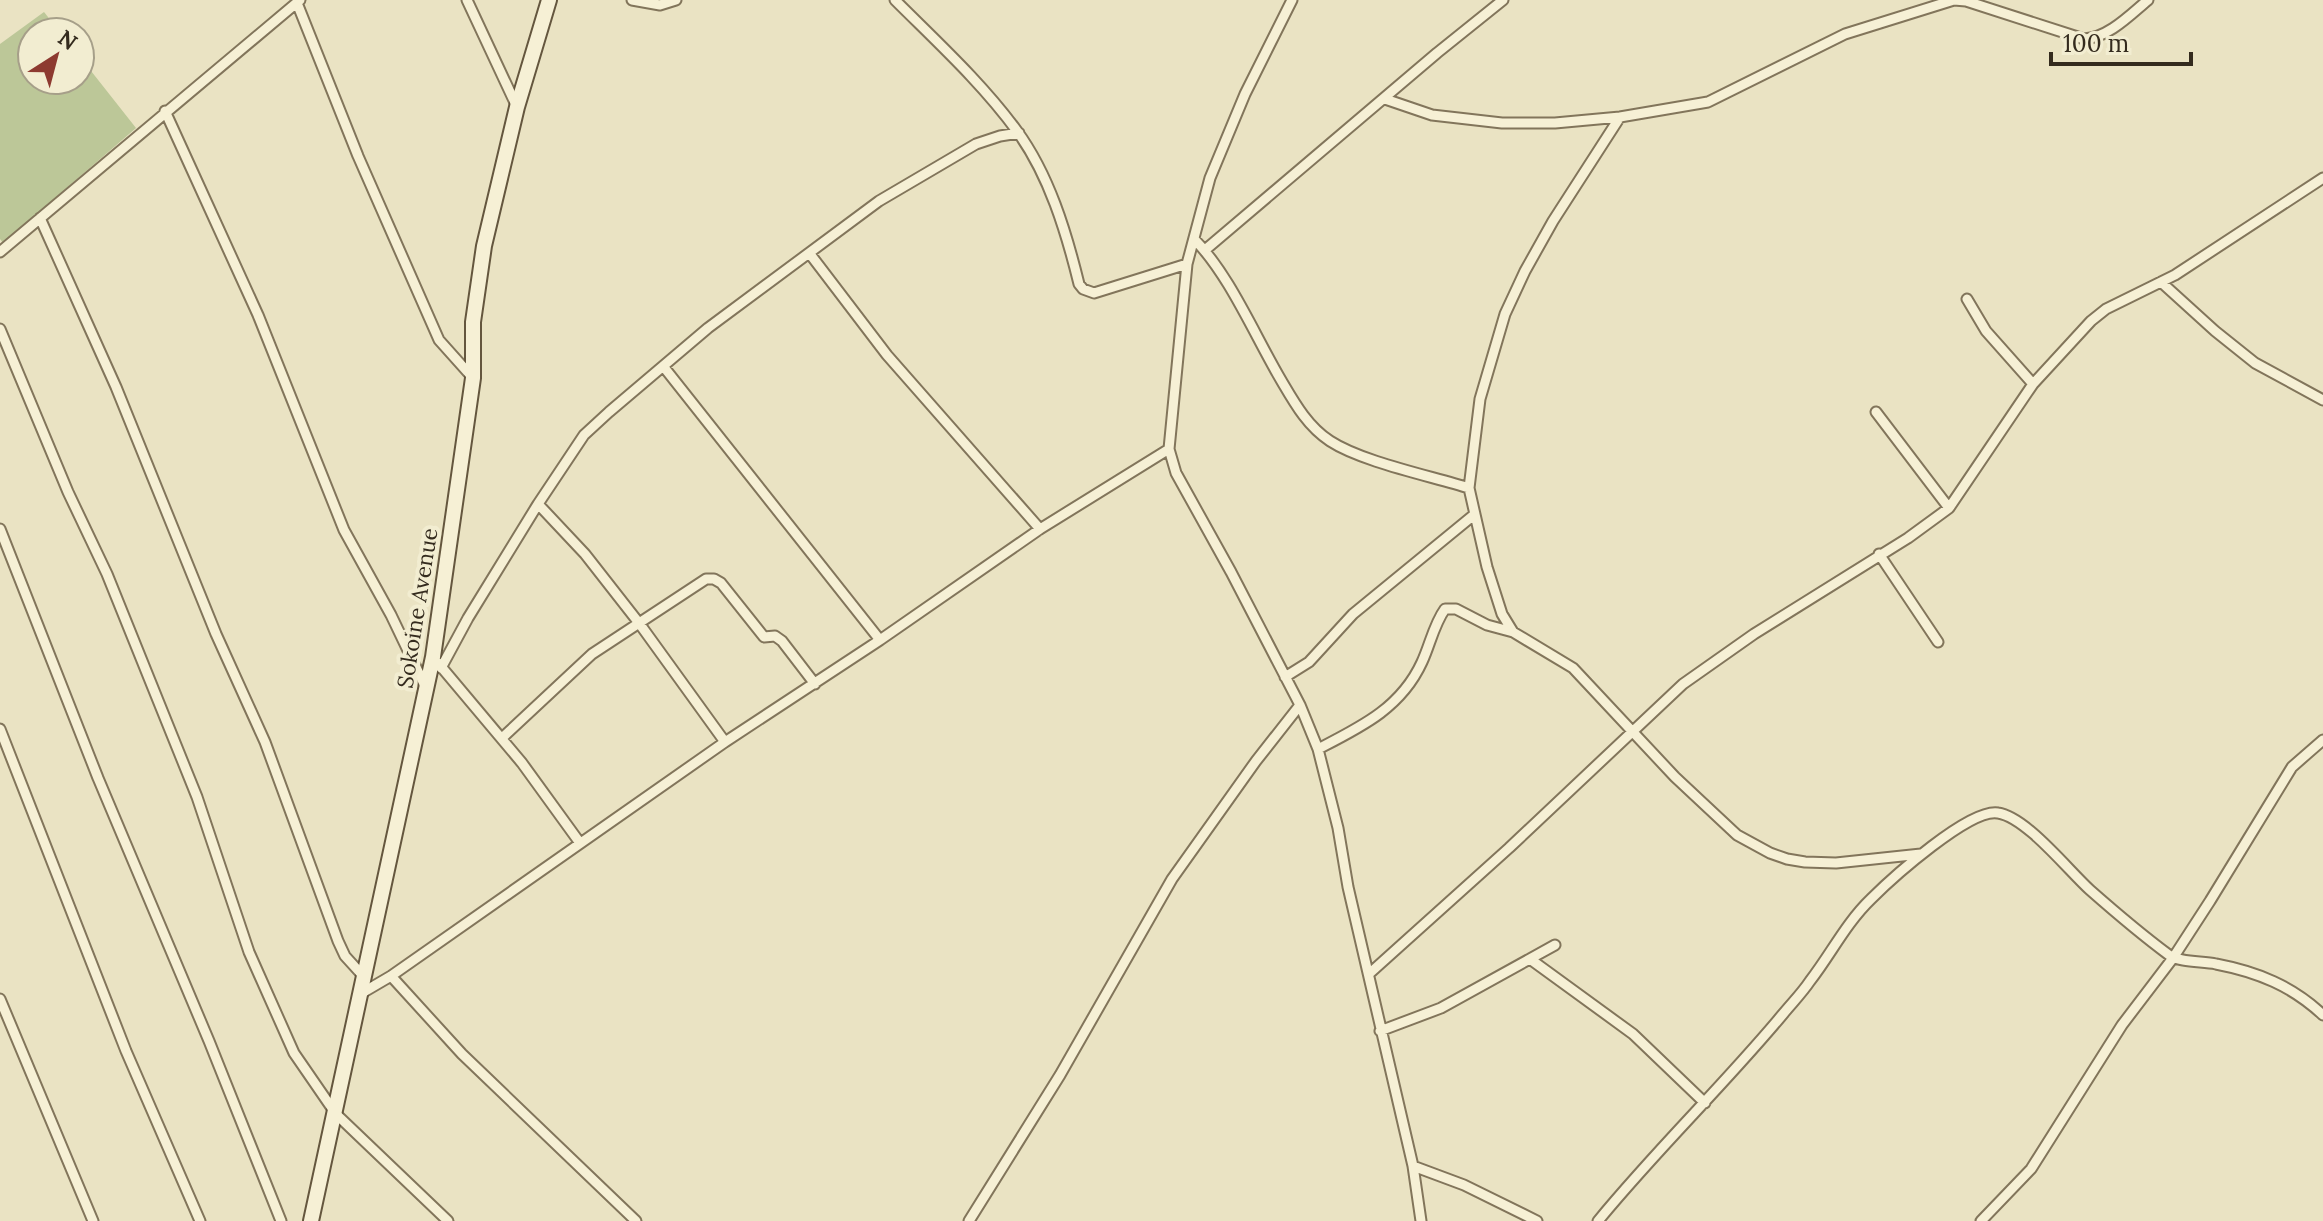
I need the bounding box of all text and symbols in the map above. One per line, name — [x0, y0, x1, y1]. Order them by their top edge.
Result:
north arrow — [16, 16, 96, 96]
scale bar — [2051, 16, 2191, 66]
text: N — [53, 23, 83, 56]
text: 100 m — [2063, 28, 2129, 59]
street label: Sokoine Avenue — [391, 526, 443, 690]

